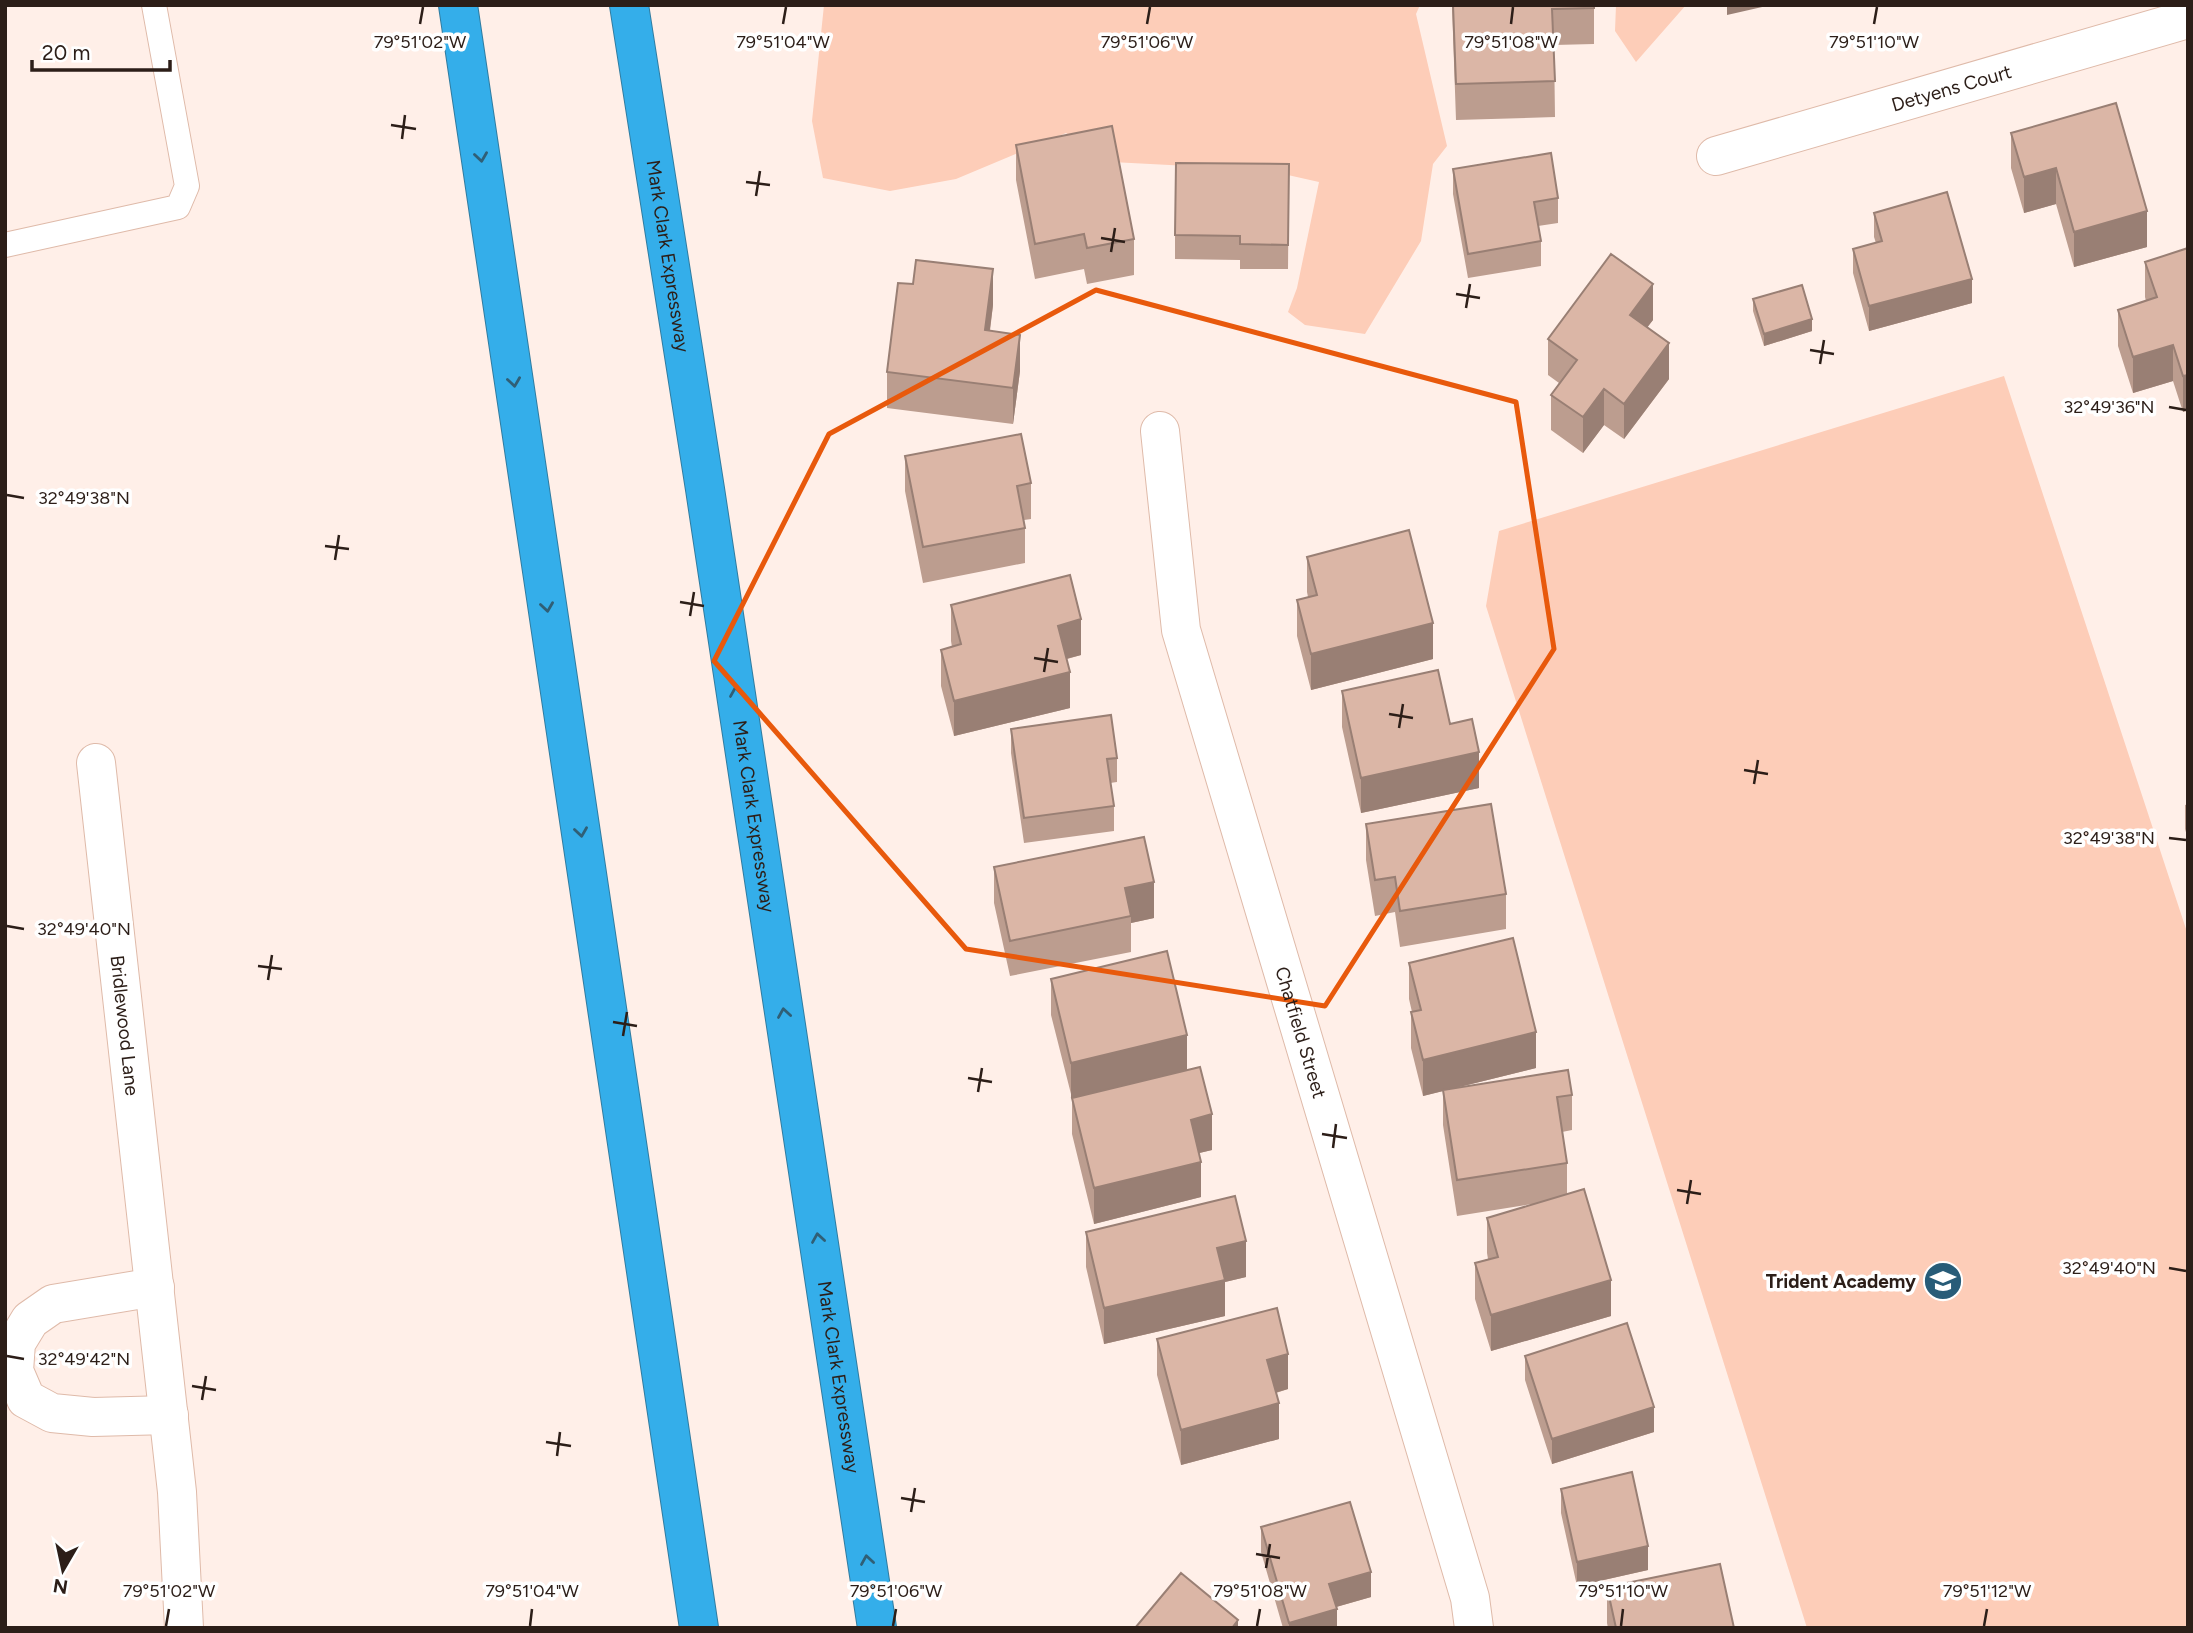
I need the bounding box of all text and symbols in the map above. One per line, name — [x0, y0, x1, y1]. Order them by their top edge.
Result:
scale bar — [32, 28, 170, 72]
text: 79°51'02"W — [374, 31, 467, 53]
text: 79°51'04"W — [736, 31, 831, 53]
text: 79°51'06"W — [1101, 31, 1194, 53]
text: 79°51'08"W — [1464, 31, 1558, 53]
text: 79°51'10"W — [1829, 31, 1920, 53]
text: 20 m — [42, 40, 90, 65]
street label: Detyens Court — [1889, 60, 2014, 117]
one-way arrow — [473, 151, 488, 163]
street label: Mark Clark Expressway — [641, 158, 694, 354]
one-way arrow — [506, 376, 521, 388]
text: 32°49'36"N — [2063, 396, 2155, 418]
text: 32°49'38"N — [38, 487, 130, 509]
one-way arrow — [540, 601, 555, 613]
one-way arrow — [729, 686, 744, 697]
street label: Mark Clark Expressway — [728, 719, 780, 914]
one-way arrow — [573, 826, 588, 838]
text: 32°49'38"N — [2063, 827, 2155, 849]
text: 32°49'40"N — [37, 918, 131, 940]
street label: Bridlewood Lane — [105, 954, 144, 1097]
street label: Chatfield Street — [1270, 964, 1331, 1101]
one-way arrow — [777, 1008, 792, 1019]
one-way arrow — [811, 1232, 826, 1244]
text: 32°49'40"N — [2062, 1257, 2156, 1279]
school or university icon: Trident Academy — [1922, 1260, 1964, 1302]
place label: Trident Academy — [1766, 1270, 1916, 1293]
street label: Mark Clark Expressway — [813, 1279, 864, 1475]
text: 32°49'42"N — [38, 1348, 130, 1370]
north arrow — [28, 1535, 98, 1605]
one-way arrow — [859, 1554, 874, 1566]
text: N — [51, 1574, 69, 1599]
text: 79°51'02"W — [123, 1580, 216, 1602]
text: 79°51'04"W — [485, 1580, 580, 1602]
text: 79°51'06"W — [850, 1580, 943, 1602]
text: 79°51'08"W — [1213, 1580, 1307, 1602]
text: 79°51'10"W — [1578, 1580, 1669, 1602]
text: 79°51'12"W — [1943, 1580, 2032, 1602]

